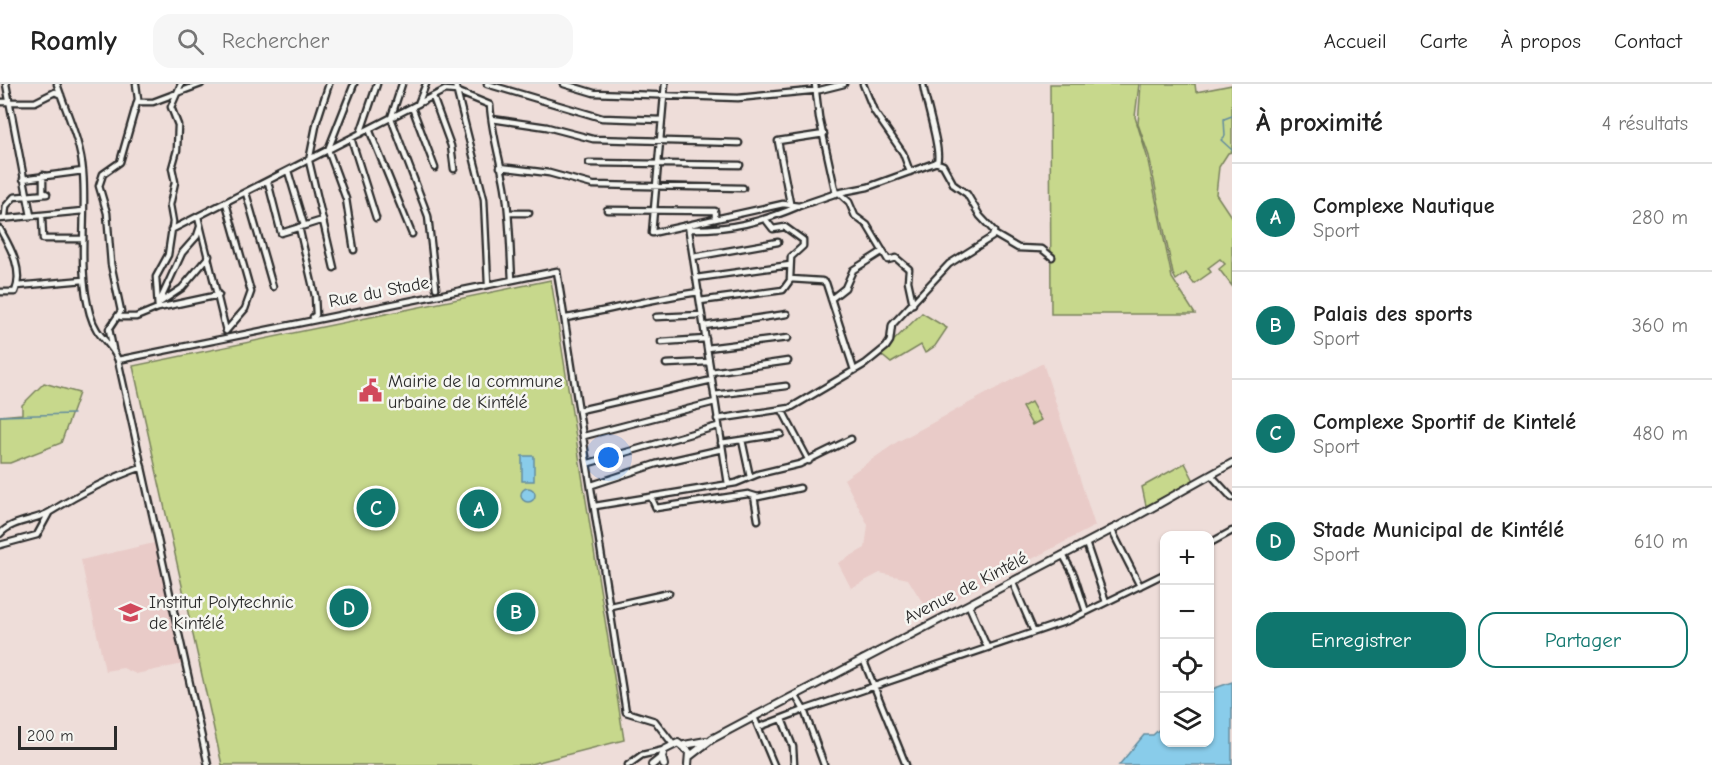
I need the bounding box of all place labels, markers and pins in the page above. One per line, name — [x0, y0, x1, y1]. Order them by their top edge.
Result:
place label: Mairie de la commune urbaine de Kintélé — [388, 371, 563, 413]
public building icon: Mairie de la commune urbaine de Kintélé — [357, 378, 383, 404]
pin: C — [356, 486, 395, 530]
pin: A — [460, 486, 498, 532]
pin: D — [330, 586, 368, 630]
pin: B — [496, 590, 536, 634]
place label: Institut Polytechnic de Kintélé — [149, 592, 294, 634]
school or university icon: Institut Polytechnic de Kintélé — [118, 599, 144, 625]

